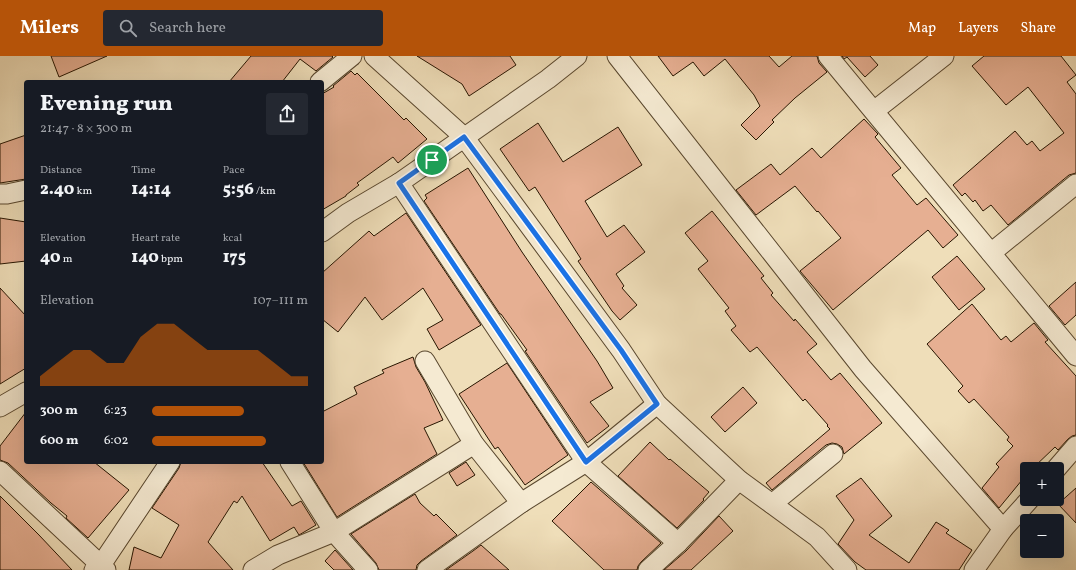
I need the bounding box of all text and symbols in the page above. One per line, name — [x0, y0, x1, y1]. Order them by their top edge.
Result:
search box — [103, 10, 383, 46]
text: Milers — [20, 15, 79, 41]
icon: search — [117, 17, 139, 39]
text: Search here — [149, 18, 226, 39]
text: Map — [908, 19, 936, 38]
text: Layers — [958, 19, 998, 38]
text: Share — [1020, 19, 1056, 38]
text: Evening run — [40, 89, 173, 120]
button: share — [266, 93, 308, 135]
text: 21:47 · 8 × 300 m — [40, 120, 132, 138]
pin — [415, 143, 449, 177]
icon: arrive — [421, 149, 443, 171]
text: Distance — [40, 163, 82, 178]
text: Time — [131, 163, 155, 178]
text: Pace — [223, 163, 245, 178]
text: 2.40 — [40, 178, 74, 201]
text: 14:14 — [131, 178, 171, 201]
text: 5:56 — [223, 178, 254, 201]
text: km — [74, 184, 92, 199]
text: /km — [254, 184, 276, 199]
text: Elevation — [40, 231, 86, 246]
text: Heart rate — [131, 231, 180, 246]
text: kcal — [223, 231, 242, 246]
text: 40 — [40, 246, 61, 269]
text: 140 — [131, 246, 159, 269]
text: 175 — [223, 246, 246, 269]
text: m — [61, 252, 72, 267]
text: bpm — [159, 252, 183, 267]
text: Elevation — [40, 292, 94, 310]
text: 107–111 m — [253, 292, 308, 310]
text: 300 m — [40, 402, 78, 420]
text: 6:23 — [104, 402, 127, 420]
text: 600 m — [40, 432, 78, 450]
text: 6:02 — [104, 432, 128, 450]
map controls — [1020, 462, 1064, 558]
button: + — [1020, 462, 1064, 506]
button: − — [1020, 514, 1064, 558]

